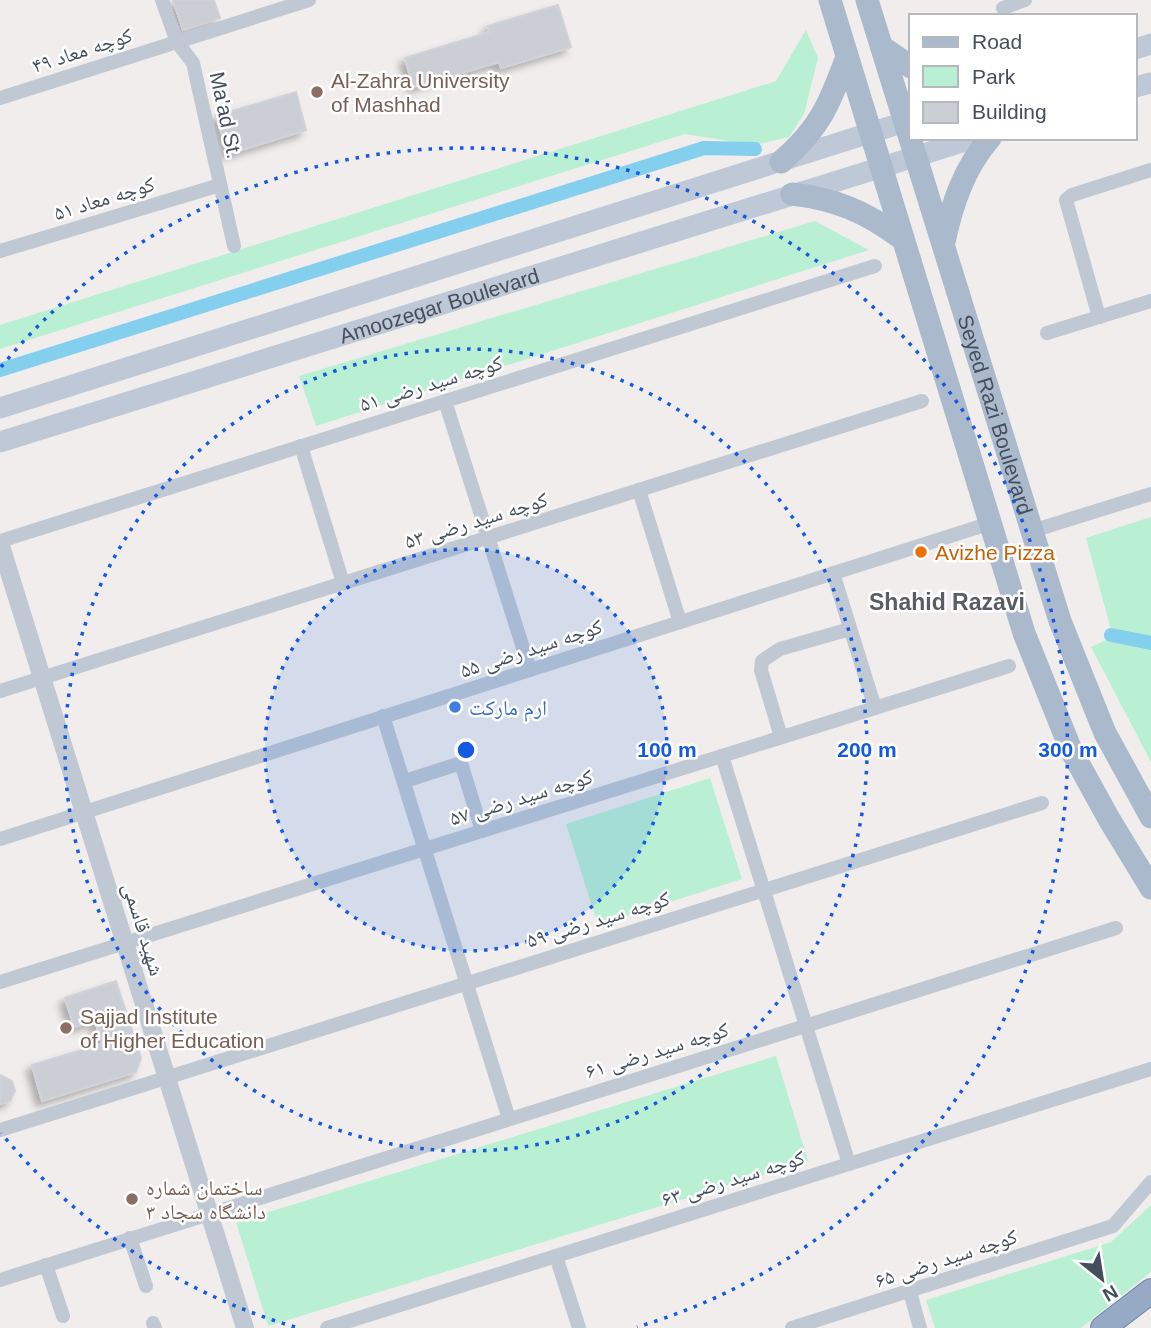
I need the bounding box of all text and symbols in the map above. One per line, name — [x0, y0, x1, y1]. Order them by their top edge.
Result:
legend — [909, 14, 1137, 140]
street label: کوچه معاد ۴۹ — [29, 23, 136, 78]
text: Road — [972, 30, 1022, 53]
text: Park — [972, 65, 1016, 88]
place label: Al-Zahra University of Mashhad — [331, 69, 510, 116]
street label: Ma'ad St. — [206, 70, 246, 160]
marker: Al-Zahra University of Mashhad — [309, 84, 325, 100]
text: Building — [972, 100, 1047, 123]
street label: کوچه معاد ۵۱ — [51, 172, 158, 225]
street label: Amoozegar Boulevard — [336, 263, 542, 347]
street label: Seyed Razi Boulevard — [954, 312, 1038, 517]
street label: کوچه سید رضی ۵۱ — [357, 350, 506, 418]
street label: کوچه سید رضی ۵۳ — [402, 487, 551, 555]
place label: Avizhe Pizza — [935, 541, 1055, 564]
marker: Avizhe Pizza — [913, 544, 929, 560]
district label: Shahid Razavi — [869, 589, 1025, 615]
street label: کوچه سید رضی ۵۵ — [457, 614, 606, 684]
place label: ارم مارکت — [469, 696, 547, 722]
marker: ارم مارکت — [447, 699, 463, 715]
centre of rings — [454, 738, 478, 762]
text: 100 m — [637, 738, 697, 761]
text: 200 m — [837, 738, 897, 761]
text: 300 m — [1038, 738, 1098, 761]
street label: کوچه سید رضی ۵۷ — [447, 764, 596, 832]
street label: شهید قاسمی — [117, 880, 169, 979]
street label: کوچه سید رضی ۵۹ — [524, 886, 673, 954]
place label: Sajjad Institute of Higher Education — [80, 1005, 264, 1052]
street label: کوچه سید رضی ۶۱ — [583, 1017, 732, 1085]
marker: Sajjad Institute of Higher Education — [58, 1020, 74, 1036]
street label: کوچه سید رضی ۶۳ — [659, 1145, 808, 1213]
place label: ساختمان شماره ۳ دانشگاه سجاد — [146, 1176, 266, 1223]
marker: ساختمان شماره ۳ دانشگاه سجاد — [124, 1191, 140, 1207]
street label: کوچه سید رضی ۶۵ — [872, 1224, 1021, 1294]
north arrow — [1067, 1244, 1137, 1314]
text: N — [1099, 1281, 1121, 1306]

